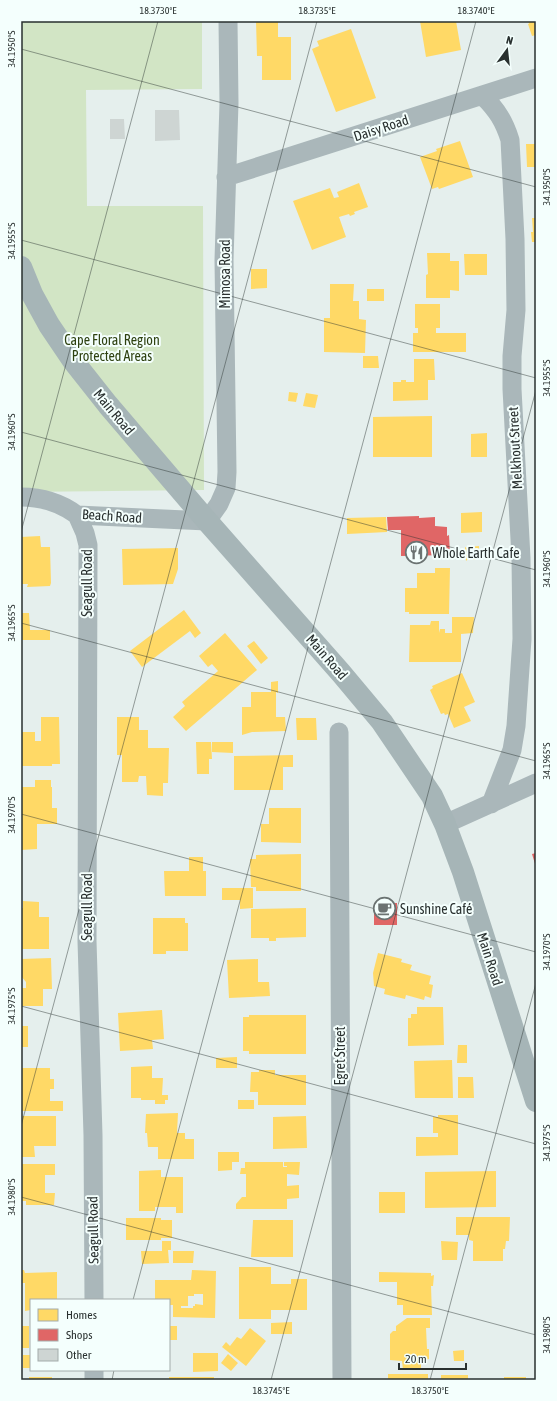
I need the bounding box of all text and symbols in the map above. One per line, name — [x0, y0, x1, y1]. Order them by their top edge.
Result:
text: 18.3730°E — [140, 5, 177, 16]
text: 18.3735°E — [299, 5, 336, 16]
text: 18.3740°E — [458, 5, 495, 16]
north arrow — [487, 30, 527, 70]
text: 34.1950°S — [6, 31, 17, 67]
text: N — [505, 34, 514, 47]
street label: Daisy Road — [351, 112, 411, 144]
text: 34.1950°S — [541, 169, 552, 205]
text: 34.1955°S — [6, 223, 17, 259]
street label: Mimosa Road — [217, 239, 233, 309]
park label: Cape Floral Region Protected Areas — [64, 332, 160, 364]
text: 34.1955°S — [541, 360, 552, 396]
street label: Main Road — [90, 386, 138, 438]
street label: Melkhout Street — [505, 406, 525, 490]
text: 34.1960°S — [6, 414, 17, 450]
street label: Beach Road — [81, 506, 143, 526]
restaurant icon: Whole Earth Cafe — [403, 540, 429, 566]
place label: Whole Earth Cafe — [432, 545, 520, 561]
street label: Seagull Road — [79, 549, 95, 617]
text: 34.1960°S — [541, 551, 552, 587]
text: 34.1965°S — [6, 605, 17, 641]
street label: Main Road — [303, 631, 351, 683]
text: 34.1965°S — [541, 743, 552, 779]
text: 34.1970°S — [6, 797, 17, 833]
street label: Seagull Road — [79, 873, 95, 941]
cafe icon: Sunshine Café — [372, 896, 398, 922]
place label: Sunshine Café — [400, 901, 472, 917]
street label: Main Road — [474, 931, 506, 987]
text: 34.1970°S — [541, 934, 552, 970]
text: 34.1975°S — [6, 988, 17, 1024]
street label: Egret Street — [332, 1026, 348, 1086]
text: 34.1975°S — [541, 1125, 552, 1161]
text: 34.1980°S — [6, 1179, 17, 1215]
street label: Seagull Road — [84, 1196, 102, 1264]
legend — [30, 1299, 170, 1371]
text: Homes — [66, 1308, 97, 1322]
text: 34.1980°S — [541, 1317, 552, 1353]
text: Shops — [66, 1328, 92, 1342]
scale bar — [399, 1345, 466, 1371]
text: Other — [66, 1348, 92, 1362]
text: 20 m — [405, 1352, 427, 1366]
text: 18.3745°E — [253, 1385, 290, 1396]
text: 18.3750°E — [412, 1385, 449, 1396]

